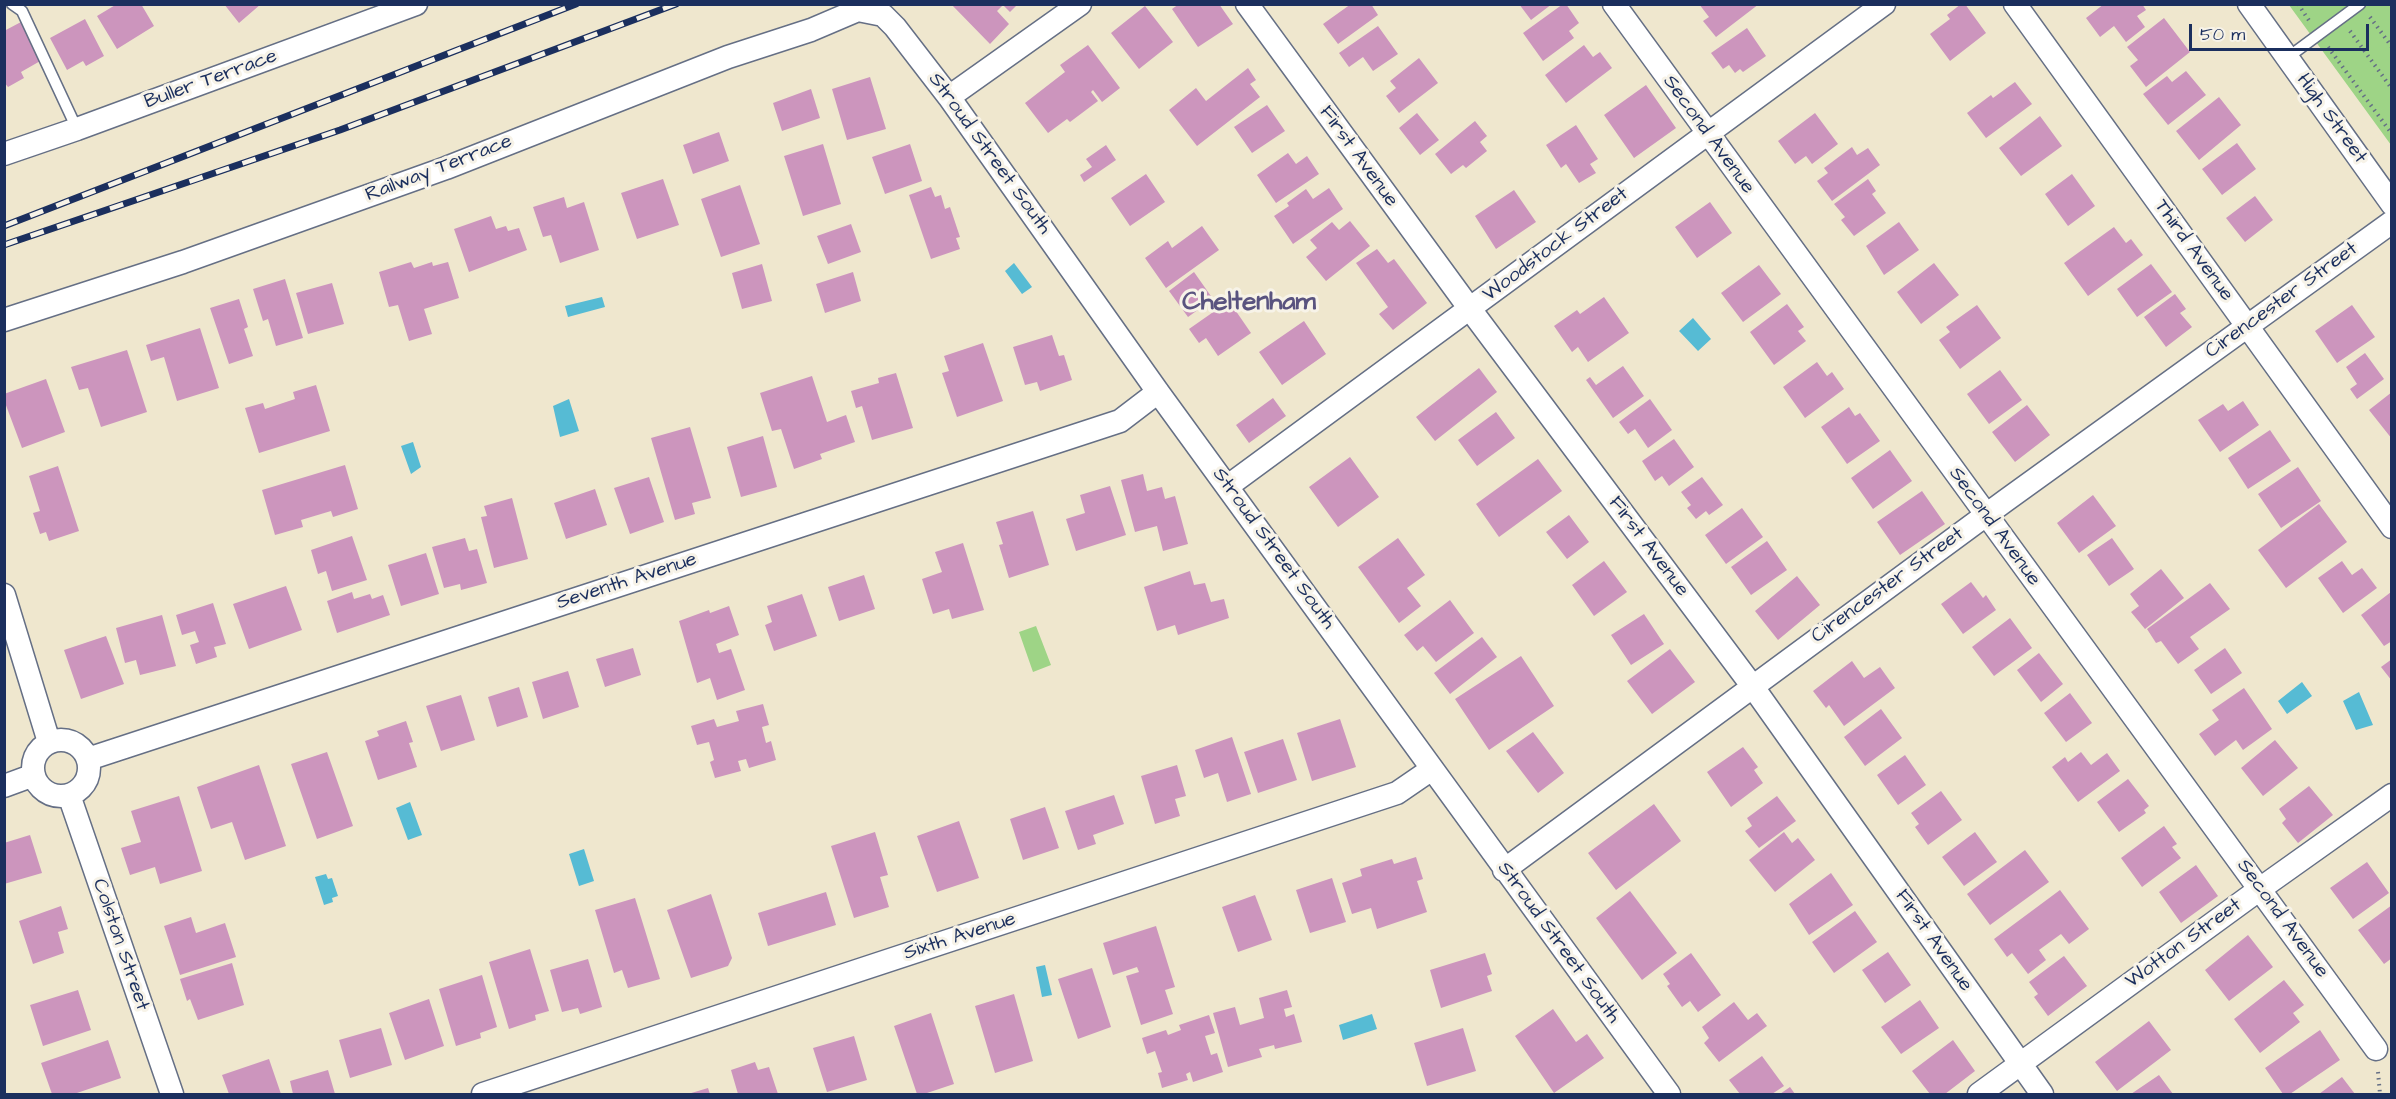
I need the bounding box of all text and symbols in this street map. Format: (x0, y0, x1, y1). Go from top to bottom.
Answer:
scale bar (2192, 12, 2372, 50)
text: 50 m (2200, 22, 2245, 47)
street label: Buller Terrace (141, 45, 281, 115)
street label: Stroud Street South (922, 69, 1056, 239)
street label: High Street (2290, 69, 2372, 169)
street label: Second Avenue (1657, 71, 1759, 199)
street label: First Avenue (1313, 102, 1403, 212)
street label: Railway Terrace (362, 130, 516, 208)
street label: Woodstock Street (1479, 183, 1633, 307)
street label: Third Avenue (2148, 196, 2238, 306)
street label: Cirencester Street (2201, 238, 2363, 364)
district label: Cheltenham (1182, 288, 1316, 320)
street label: Second Avenue (1943, 463, 2045, 591)
street label: Stroud Street South (1206, 464, 1340, 634)
street label: First Avenue (1603, 492, 1693, 602)
street label: Cirencester Street (1807, 523, 1969, 649)
street label: Seventh Avenue (554, 548, 700, 616)
street label: Second Avenue (2231, 855, 2333, 983)
street label: Stroud Street South (1491, 858, 1625, 1028)
street label: Colston Street (86, 876, 154, 1014)
street label: First Avenue (1889, 885, 1977, 997)
street label: Wotton Street (2121, 894, 2247, 994)
street label: Sixth Avenue (901, 908, 1019, 966)

